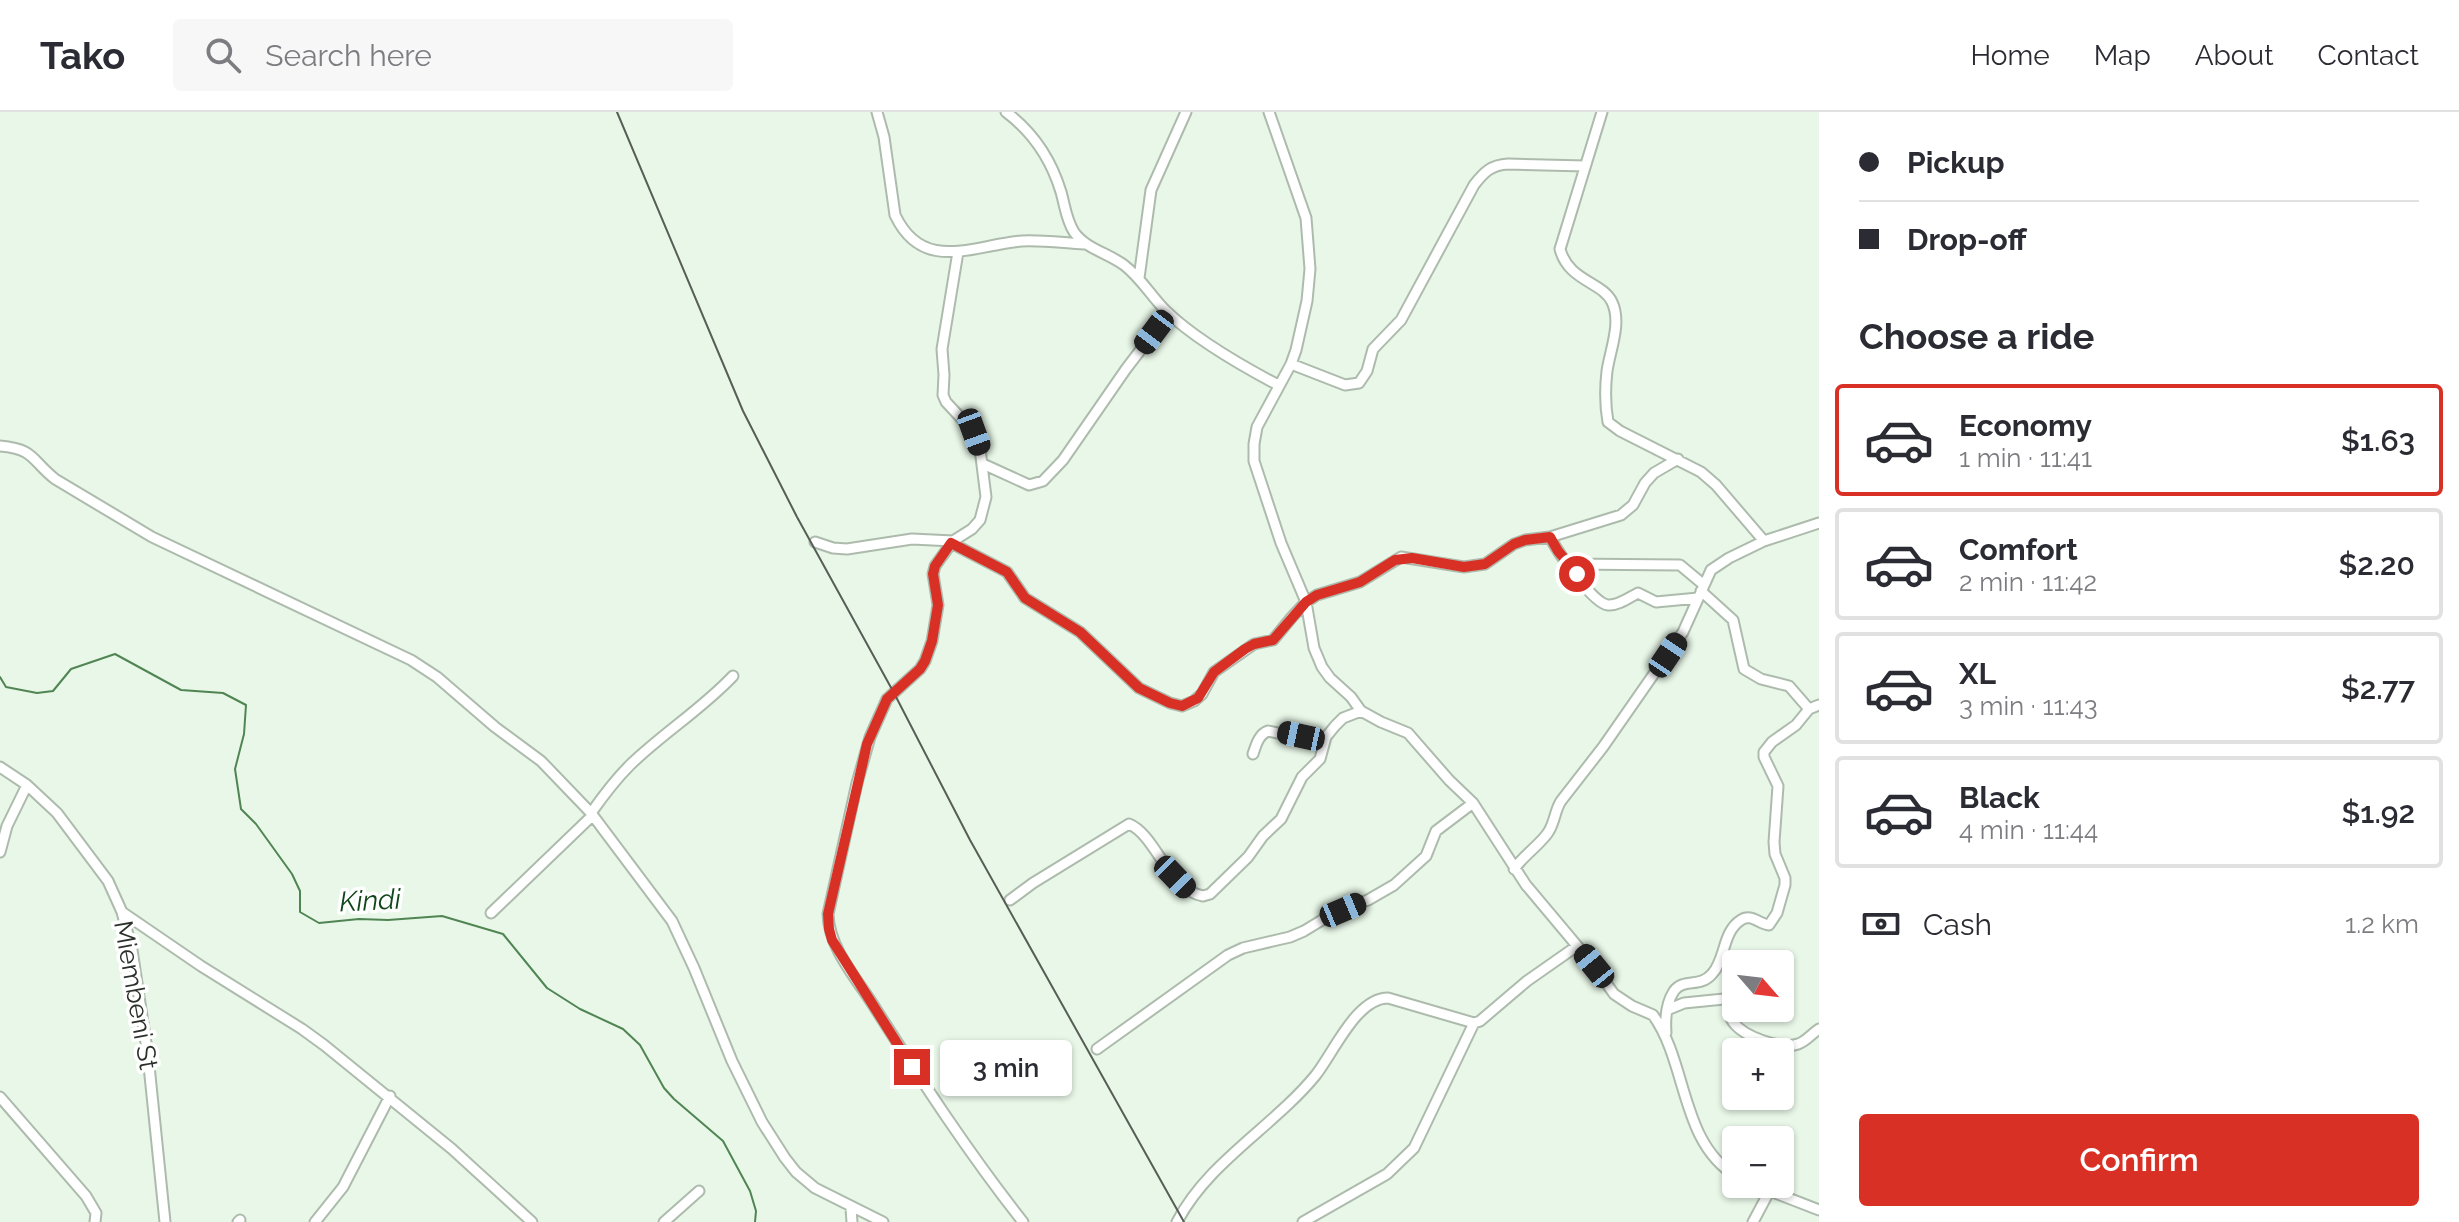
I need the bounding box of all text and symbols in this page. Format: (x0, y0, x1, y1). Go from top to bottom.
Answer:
search box (173, 19, 733, 91)
text: Tako (40, 33, 125, 78)
icon: search (201, 33, 245, 77)
text: Search here (265, 38, 432, 73)
text: Home (1970, 39, 2050, 72)
text: Map (2094, 39, 2151, 72)
text: About (2195, 39, 2274, 72)
text: Contact (2318, 39, 2419, 72)
text: Pickup (1907, 145, 2005, 180)
text: Drop-off (1907, 222, 2027, 257)
car (1130, 306, 1178, 358)
text: Choose a ride (1859, 315, 2094, 357)
icon: car (1863, 404, 1935, 476)
car (955, 405, 993, 459)
text: Economy (1959, 408, 2092, 443)
text: $1.63 (2341, 423, 2415, 458)
text: 1 min · 11:41 (1959, 443, 2092, 473)
icon: car (1863, 528, 1935, 600)
text: Comfort (1959, 532, 2078, 567)
text: $2.20 (2338, 547, 2415, 582)
route start (1559, 556, 1595, 592)
text: 2 min · 11:42 (1959, 567, 2097, 597)
car (1645, 628, 1691, 682)
icon: car (1863, 652, 1935, 724)
text: XL (1959, 656, 1996, 691)
text: $2.77 (2341, 671, 2415, 706)
text: 3 min · 11:43 (1959, 691, 2098, 721)
car (1275, 719, 1327, 753)
icon: car (1863, 776, 1935, 848)
text: Black (1959, 780, 2040, 815)
text: $1.92 (2342, 795, 2415, 830)
text: 4 min · 11:44 (1959, 815, 2098, 845)
car (1150, 851, 1200, 903)
water label: Kindi (338, 882, 403, 919)
car (1316, 890, 1370, 930)
icon: cash (1859, 902, 1903, 946)
text: Cash (1923, 907, 1992, 942)
text: 1.2 km (2345, 909, 2419, 939)
street label: Miembeni St (108, 918, 164, 1072)
car (1570, 940, 1618, 992)
north arrow (1722, 950, 1794, 1022)
map controls (1722, 950, 1794, 1198)
button: + (1722, 1038, 1794, 1110)
callout: 3 min (940, 1039, 1072, 1095)
route end (894, 1049, 930, 1085)
text: 3 min (973, 1053, 1039, 1083)
button: Confirm (1859, 1114, 2419, 1206)
button: − (1722, 1126, 1794, 1198)

